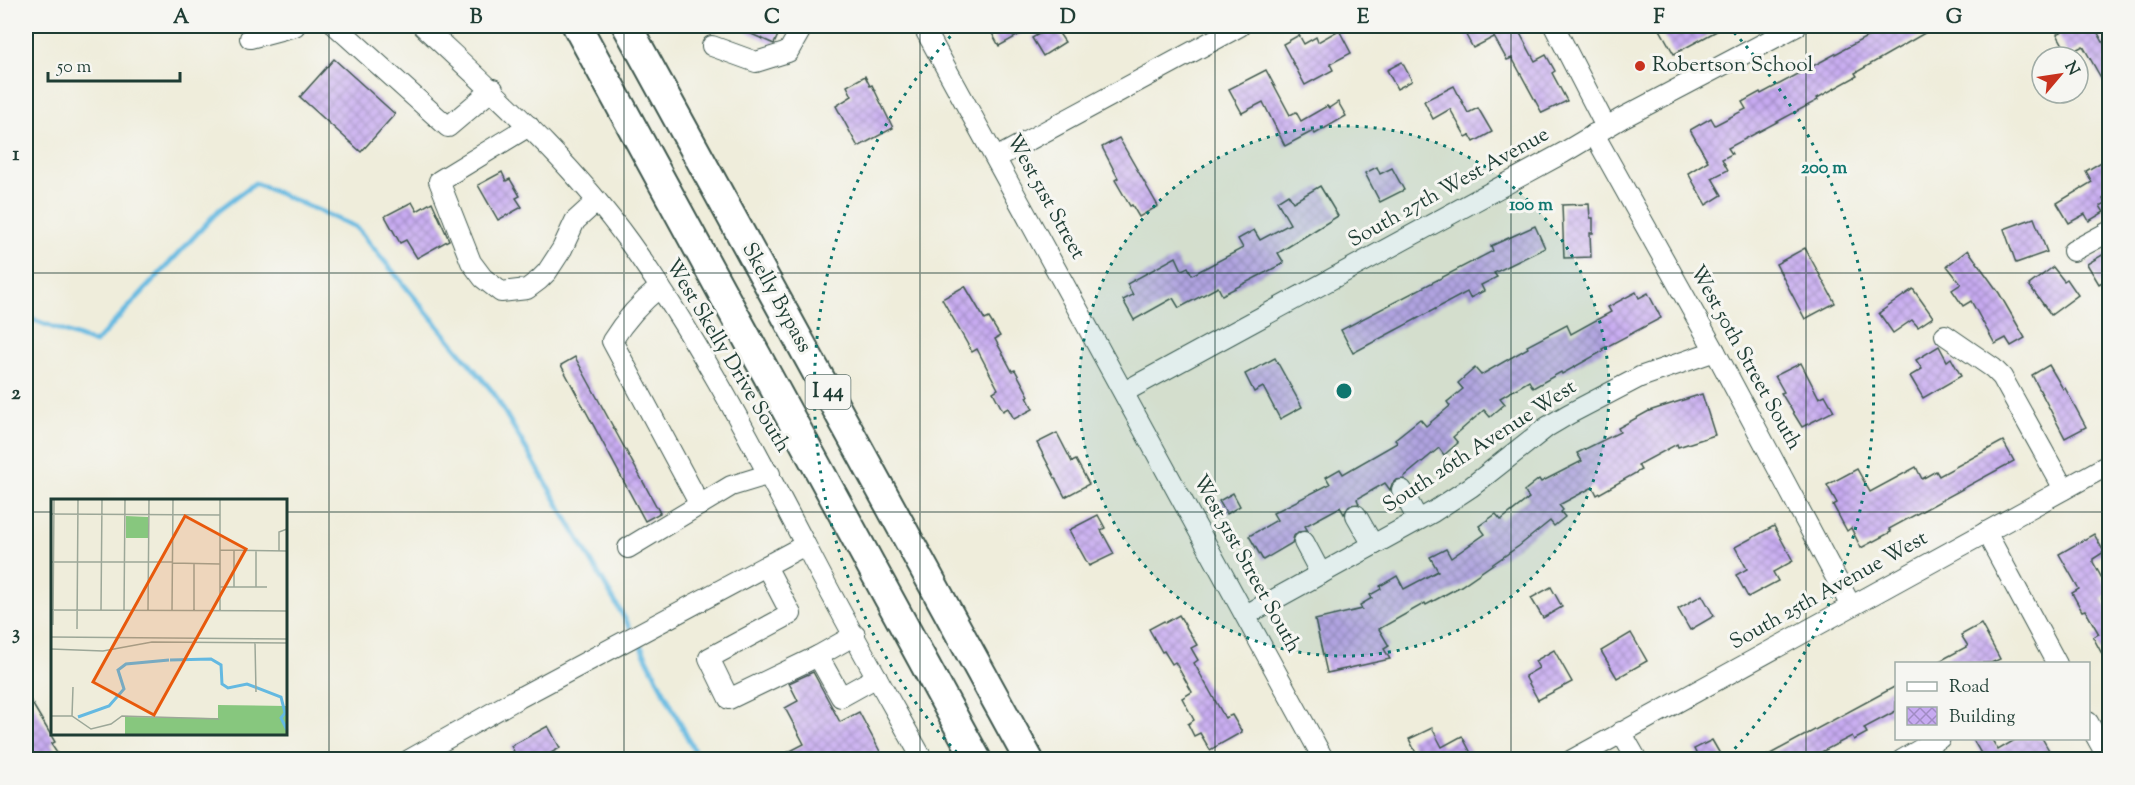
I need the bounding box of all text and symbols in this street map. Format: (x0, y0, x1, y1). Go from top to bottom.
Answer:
text: A (173, 4, 190, 33)
text: B (470, 4, 483, 33)
text: C (764, 4, 780, 33)
text: D (1060, 4, 1076, 33)
text: E (1357, 4, 1370, 33)
text: F (1653, 4, 1665, 33)
text: G (1946, 4, 1963, 33)
scale bar (48, 45, 180, 83)
north arrow (2030, 45, 2090, 105)
place label: Robertson School (1652, 51, 1814, 81)
text: 50 m (56, 55, 92, 81)
text: N (2058, 58, 2084, 80)
marker: Robertson School (1633, 59, 1647, 73)
street label: South 27th West Avenue (1343, 120, 1555, 256)
street label: West 51st Street (998, 129, 1092, 265)
text: 1 (13, 141, 20, 170)
text: 200 m (1801, 156, 1847, 182)
text: 100 m (1509, 193, 1553, 219)
street label: Skelly Bypass (733, 238, 819, 358)
street label: West Skelly Drive South (657, 253, 797, 459)
street label: West 50th Street South (1682, 260, 1808, 456)
street label: South 26th Avenue West (1377, 373, 1583, 521)
road number: I 44 (806, 375, 850, 409)
text: 2 (11, 380, 21, 409)
centre of rings (1334, 381, 1354, 401)
street label: West 51st Street South (1185, 469, 1307, 659)
inset map (51, 499, 286, 734)
street label: South 25th Avenue West (1725, 524, 1933, 658)
text: 3 (12, 620, 20, 649)
legend (1895, 662, 2090, 740)
text: Road (1949, 675, 1989, 701)
text: Building (1949, 705, 2015, 731)

